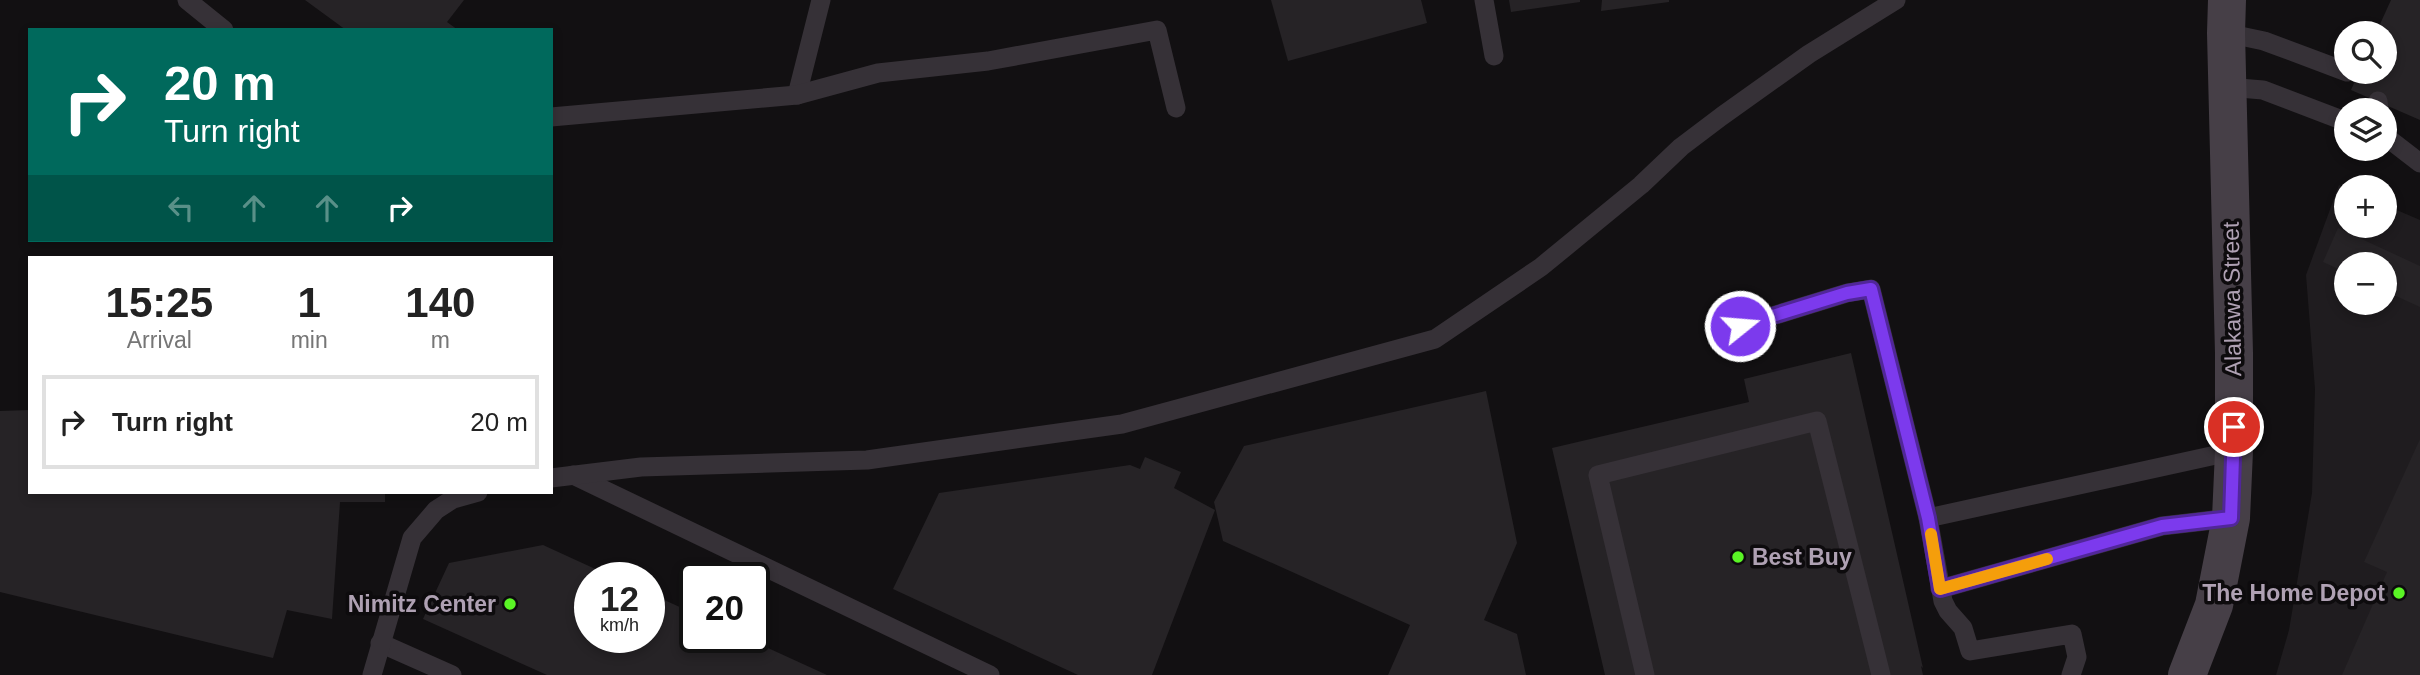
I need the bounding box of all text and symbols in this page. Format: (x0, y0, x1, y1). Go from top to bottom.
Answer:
map controls (2334, 21, 2397, 315)
button: search (2334, 21, 2397, 84)
icon: right (49, 56, 140, 147)
text: 20 m (164, 56, 276, 110)
button: layers (2334, 98, 2397, 161)
text: Turn right (164, 113, 300, 149)
button: + (2334, 175, 2397, 238)
icon: left (162, 189, 200, 227)
icon: ahead (235, 189, 273, 227)
icon: ahead (308, 189, 346, 227)
icon: right (381, 189, 419, 227)
street label: Alakawa Street (2218, 221, 2246, 377)
button: − (2334, 252, 2397, 315)
text: 15:25 (106, 279, 213, 326)
text: 1 (297, 279, 321, 326)
text: 140 (405, 279, 475, 326)
position arrow (1703, 289, 1777, 363)
text: Arrival (127, 327, 192, 353)
text: min (291, 327, 328, 353)
text: m (431, 327, 450, 353)
pin (2204, 397, 2264, 457)
icon: right (53, 403, 91, 441)
text: Turn right (112, 407, 233, 437)
text: 20 m (470, 407, 528, 437)
icon: arrive (2215, 408, 2253, 446)
place label: Best Buy (1752, 544, 1852, 570)
marker: Best Buy (1730, 549, 1746, 565)
speed limit sign: 20 (679, 562, 770, 653)
text: 12 (600, 579, 639, 618)
place label: The Home Depot (2202, 580, 2385, 606)
marker: The Home Depot (2391, 585, 2407, 601)
place label: Nimitz Center (348, 591, 496, 617)
marker: Nimitz Center (502, 596, 518, 612)
text: km/h (600, 615, 639, 635)

